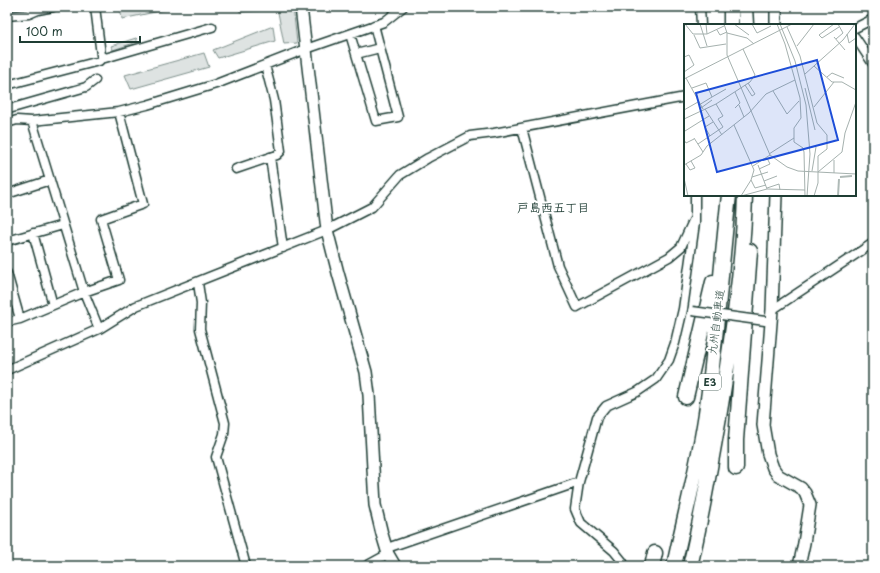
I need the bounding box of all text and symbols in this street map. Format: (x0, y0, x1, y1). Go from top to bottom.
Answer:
scale bar (20, 18, 140, 44)
text: 100 m (26, 22, 63, 40)
inset map (684, 24, 856, 196)
district label: 戸島西五丁目 (517, 198, 589, 216)
street label: 九州自動車道 (703, 288, 728, 356)
road number: E3 (699, 374, 721, 390)

